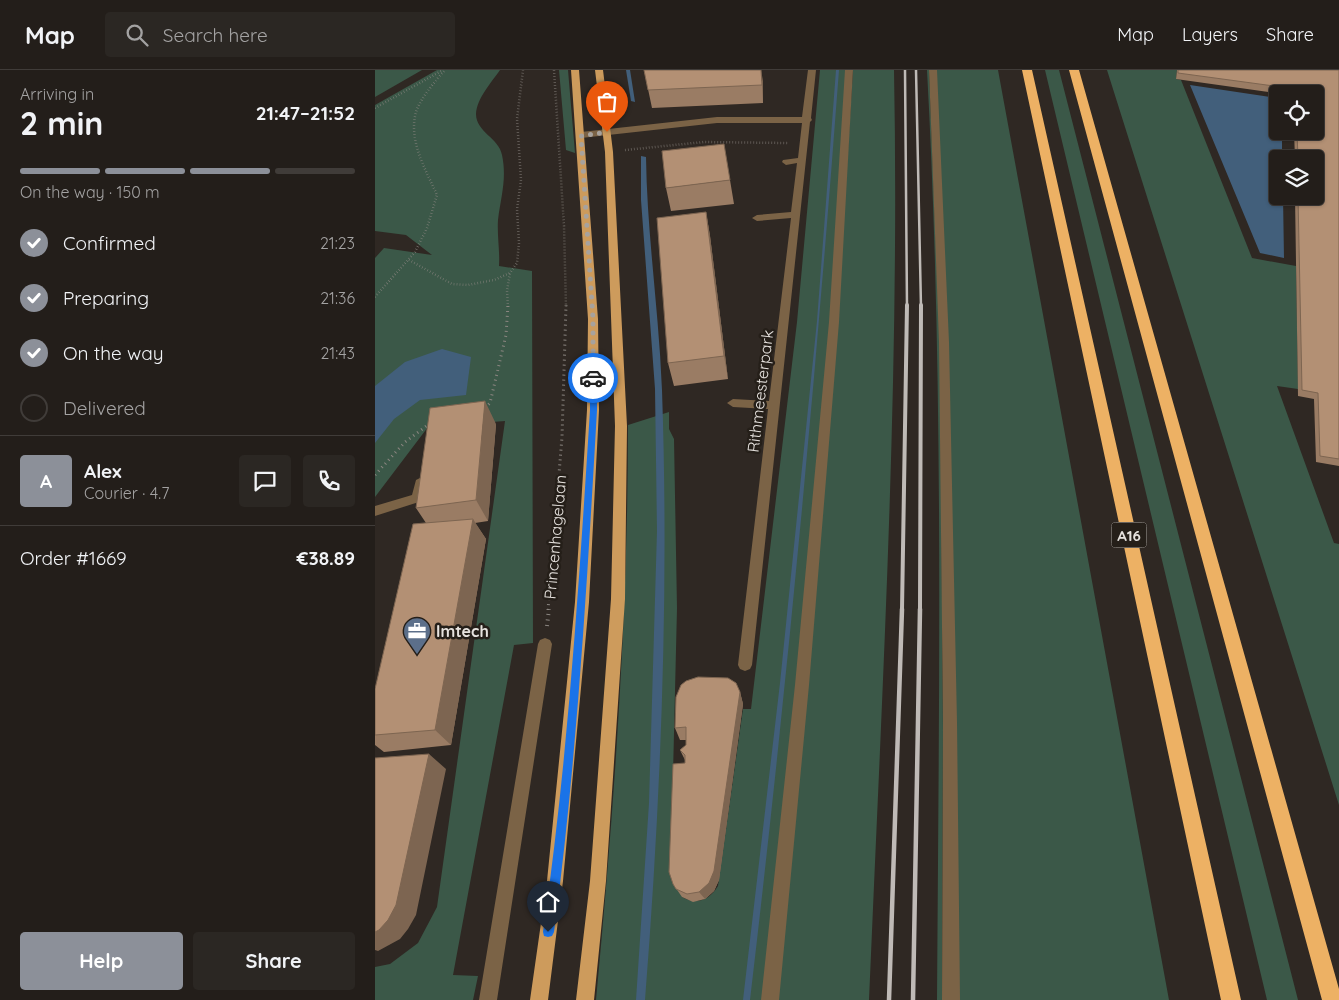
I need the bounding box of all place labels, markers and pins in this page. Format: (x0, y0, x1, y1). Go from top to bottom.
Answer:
pin (586, 81, 628, 132)
office icon: Imtech (402, 616, 432, 655)
place label: Imtech (436, 621, 489, 641)
pin (527, 881, 569, 932)

